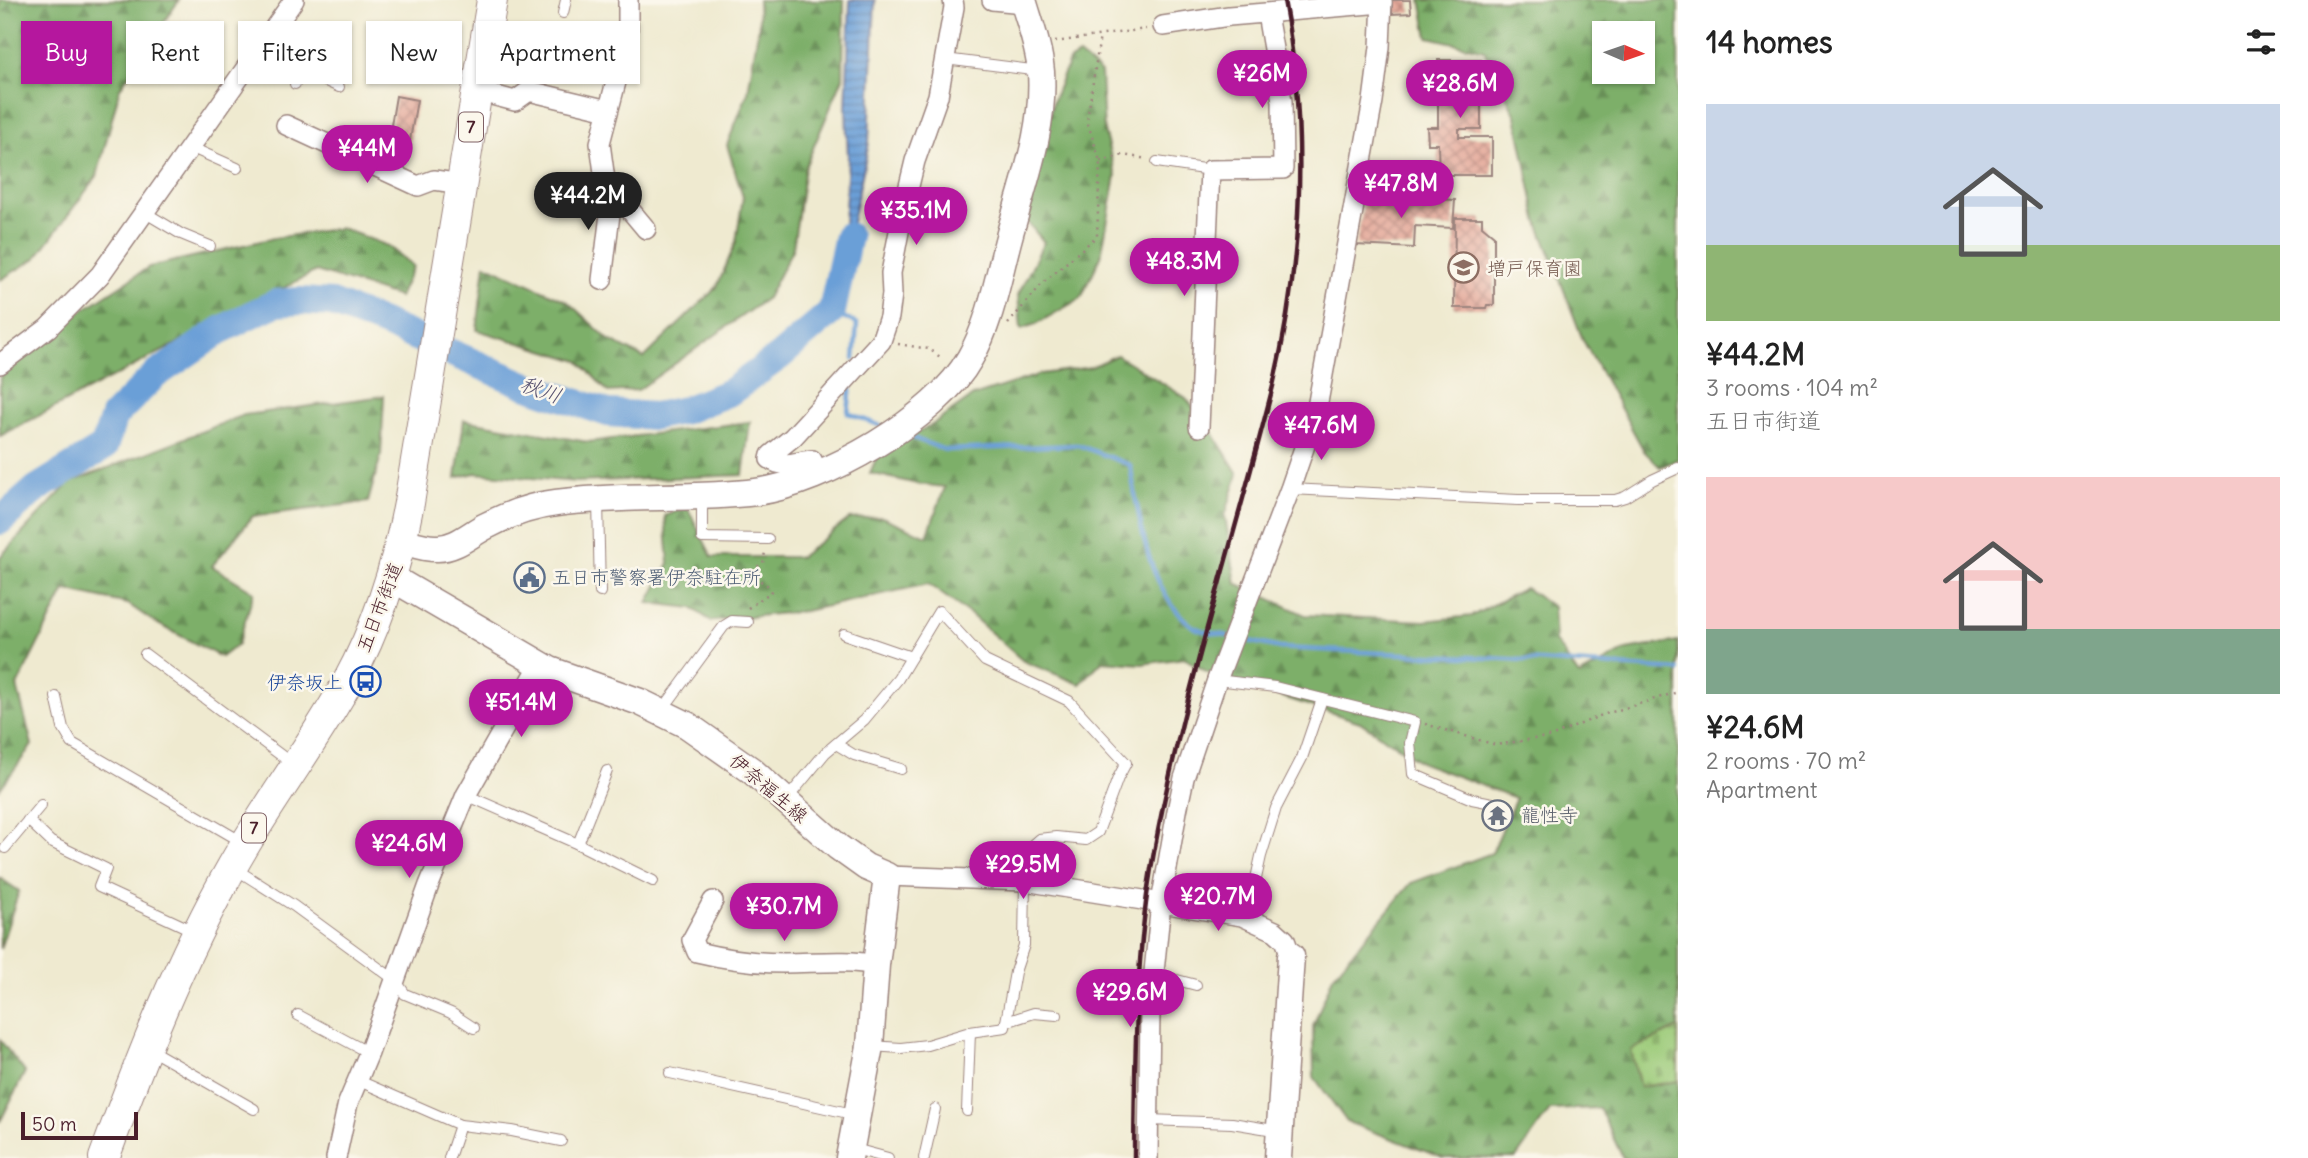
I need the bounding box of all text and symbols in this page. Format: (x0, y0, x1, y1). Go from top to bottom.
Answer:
chip: Buy (21, 21, 112, 84)
chip: Rent (126, 21, 224, 84)
chip: Filters (238, 21, 352, 84)
chip: New (366, 21, 462, 84)
chip: Apartment (476, 21, 640, 84)
north arrow (1592, 21, 1656, 84)
map controls (1592, 21, 1655, 84)
text: 14 homes (1706, 23, 1833, 61)
icon: filters (2242, 23, 2280, 61)
pin: ¥26M (1221, 50, 1303, 110)
text: ¥26M (1233, 58, 1291, 87)
pin: ¥28.6M (1403, 60, 1517, 120)
text: ¥28.6M (1422, 68, 1498, 97)
road number: 7 (459, 112, 483, 142)
pin: ¥44M (326, 125, 408, 185)
text: ¥44M (338, 133, 396, 162)
icon: home (1930, 149, 2056, 275)
pin: ¥47.8M (1344, 160, 1458, 220)
text: ¥47.8M (1364, 168, 1438, 197)
pin: ¥44.2M (531, 173, 645, 232)
text: ¥44.2M (550, 180, 626, 209)
pin: ¥35.1M (859, 188, 973, 247)
text: ¥35.1M (880, 195, 952, 224)
pin: ¥48.3M (1127, 238, 1241, 298)
text: ¥48.3M (1146, 246, 1222, 275)
school or university icon: 増戸保育園 (1447, 251, 1481, 285)
place label: 増戸保育園 (1487, 256, 1582, 280)
text: ¥44.2M (1706, 335, 1805, 373)
water label: 秋川 (517, 370, 566, 409)
text: 3 rooms · 104 m² (1706, 373, 1878, 402)
pin: ¥47.6M (1264, 402, 1378, 462)
text: 五日市街道 (1706, 406, 1821, 435)
text: ¥47.6M (1284, 410, 1358, 439)
icon: home (1930, 523, 2056, 649)
street label: 五日市街道 (351, 558, 407, 656)
public building icon: 五日市警察署伊奈駐在所 (512, 560, 546, 594)
place label: 五日市警察署伊奈駐在所 (552, 565, 761, 589)
bus stop icon: 伊奈坂上 (349, 665, 383, 699)
place label: 伊奈坂上 (267, 670, 343, 694)
pin: ¥51.4M (464, 680, 578, 739)
text: ¥51.4M (485, 687, 557, 716)
text: ¥24.6M (1706, 708, 1805, 746)
text: 2 rooms · 70 m² (1706, 746, 1866, 775)
street label: 伊奈福生線 (725, 748, 813, 828)
text: Apartment (1706, 775, 1818, 804)
temple icon: 龍性寺 (1481, 798, 1515, 832)
place label: 龍性寺 (1521, 803, 1578, 827)
road number: 7 (242, 814, 266, 842)
pin: ¥24.6M (352, 820, 466, 880)
text: ¥24.6M (371, 828, 447, 857)
pin: ¥29.5M (966, 842, 1080, 901)
text: ¥29.5M (985, 849, 1061, 878)
pin: ¥20.7M (1161, 874, 1275, 933)
text: ¥20.7M (1180, 881, 1256, 910)
pin: ¥30.7M (727, 884, 841, 943)
text: ¥30.7M (746, 891, 822, 920)
pin: ¥29.6M (1073, 970, 1187, 1029)
text: ¥29.6M (1092, 977, 1168, 1006)
scale bar (21, 1109, 138, 1141)
text: 50 m (32, 1112, 77, 1136)

